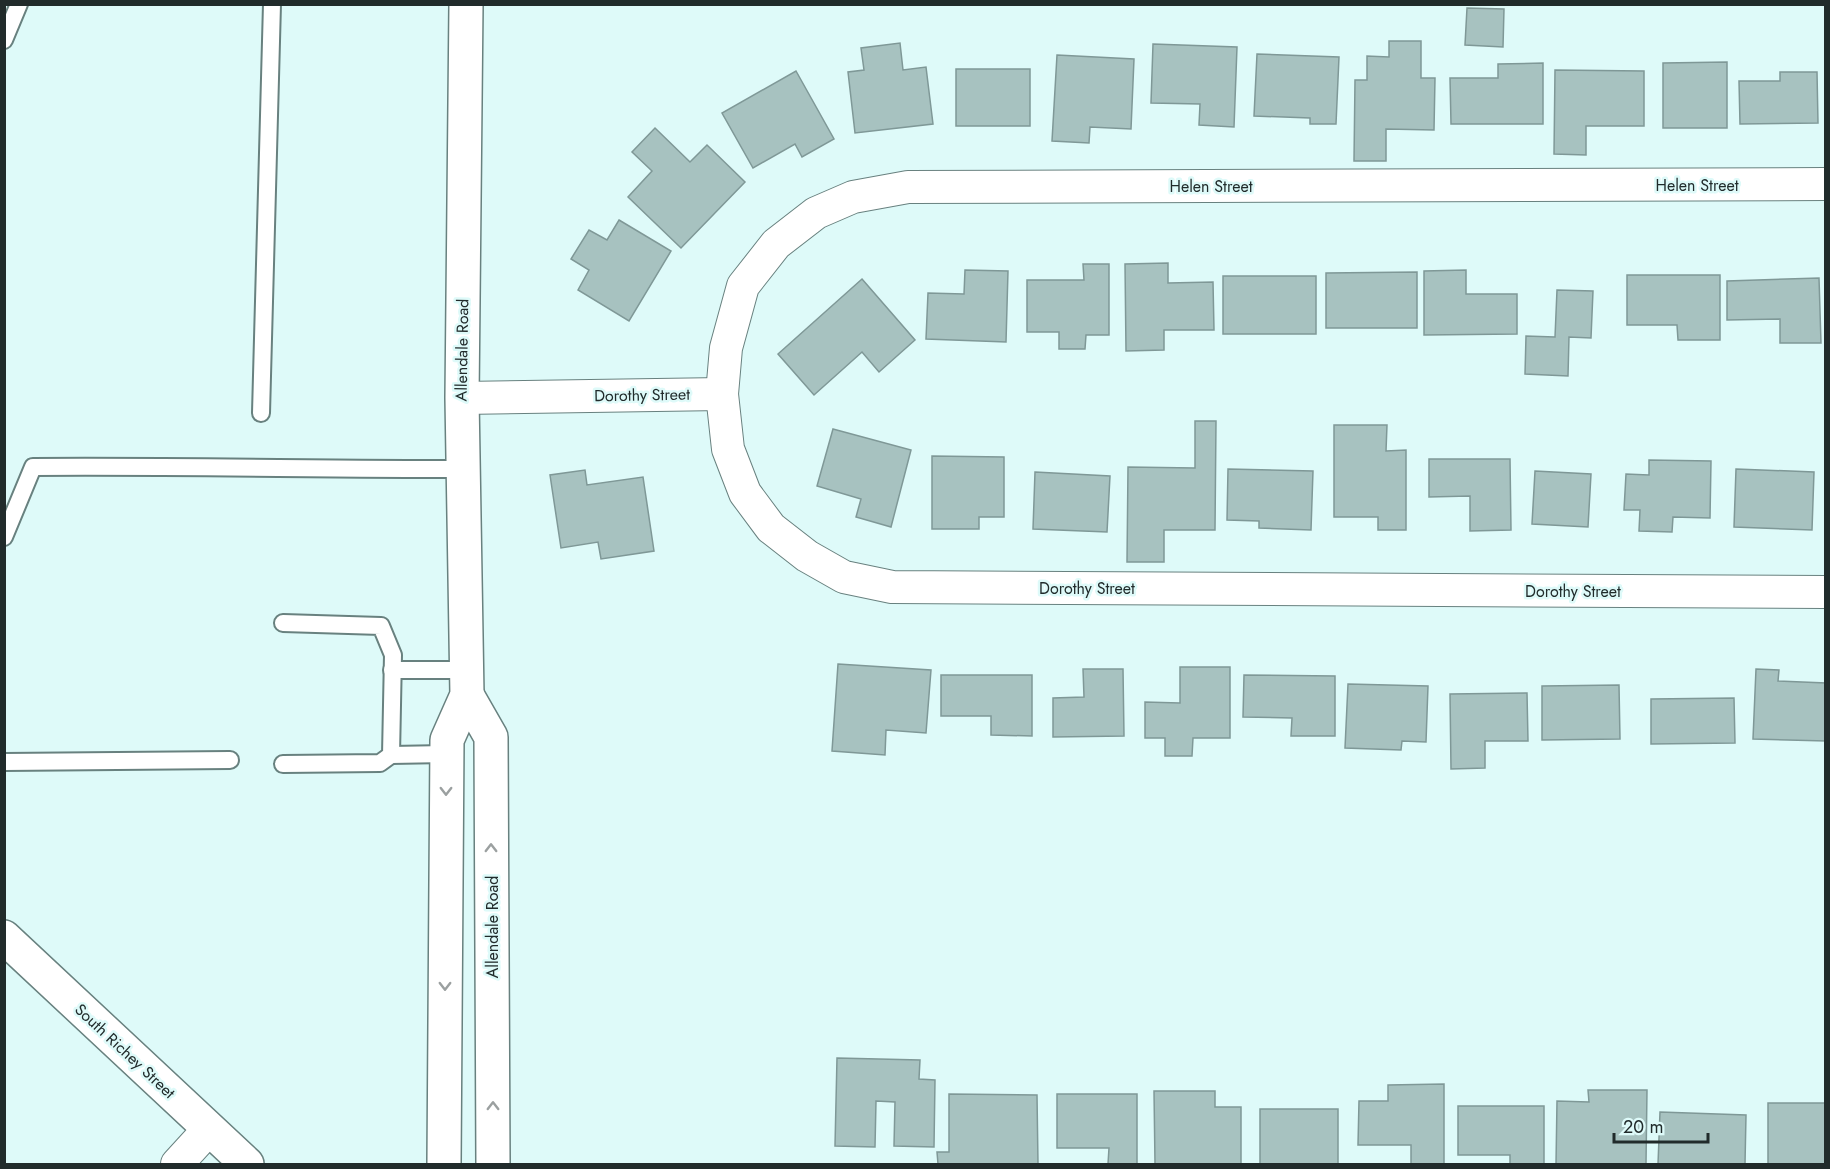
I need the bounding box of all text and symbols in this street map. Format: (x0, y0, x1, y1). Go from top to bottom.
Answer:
street label: Helen Street (1656, 174, 1739, 197)
street label: Helen Street (1170, 175, 1253, 198)
street label: Allendale Road (450, 299, 474, 401)
street label: Dorothy Street (594, 383, 690, 407)
street label: Dorothy Street (1039, 577, 1135, 600)
street label: Dorothy Street (1525, 580, 1621, 603)
one-way arrow (440, 787, 452, 796)
one-way arrow (485, 844, 498, 853)
street label: Allendale Road (481, 876, 504, 978)
one-way arrow (439, 982, 451, 991)
street label: South Richey Street (70, 998, 181, 1104)
one-way arrow (487, 1102, 499, 1111)
scale bar (1614, 1106, 1708, 1144)
text: 20 m (1623, 1114, 1663, 1140)

